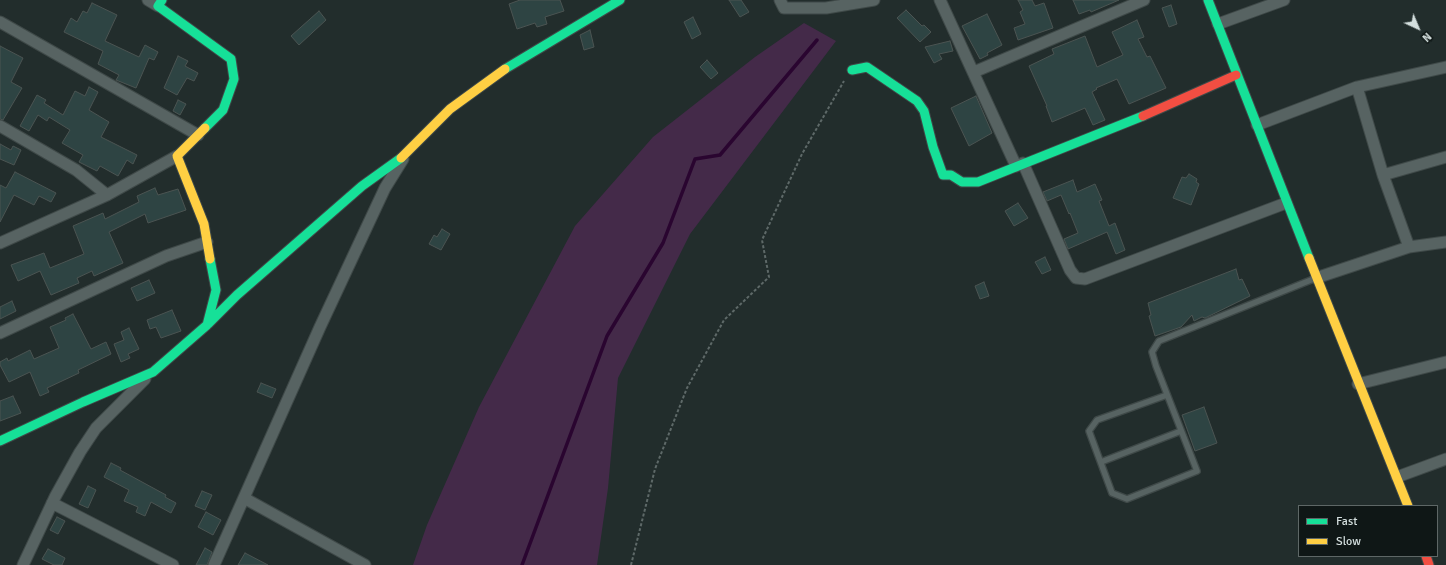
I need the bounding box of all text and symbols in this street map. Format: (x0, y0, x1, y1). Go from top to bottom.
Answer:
north arrow (1398, 8, 1438, 48)
text: N (1419, 30, 1434, 44)
legend (1298, 505, 1438, 557)
text: Fast (1336, 514, 1357, 529)
text: Slow (1336, 534, 1361, 549)

